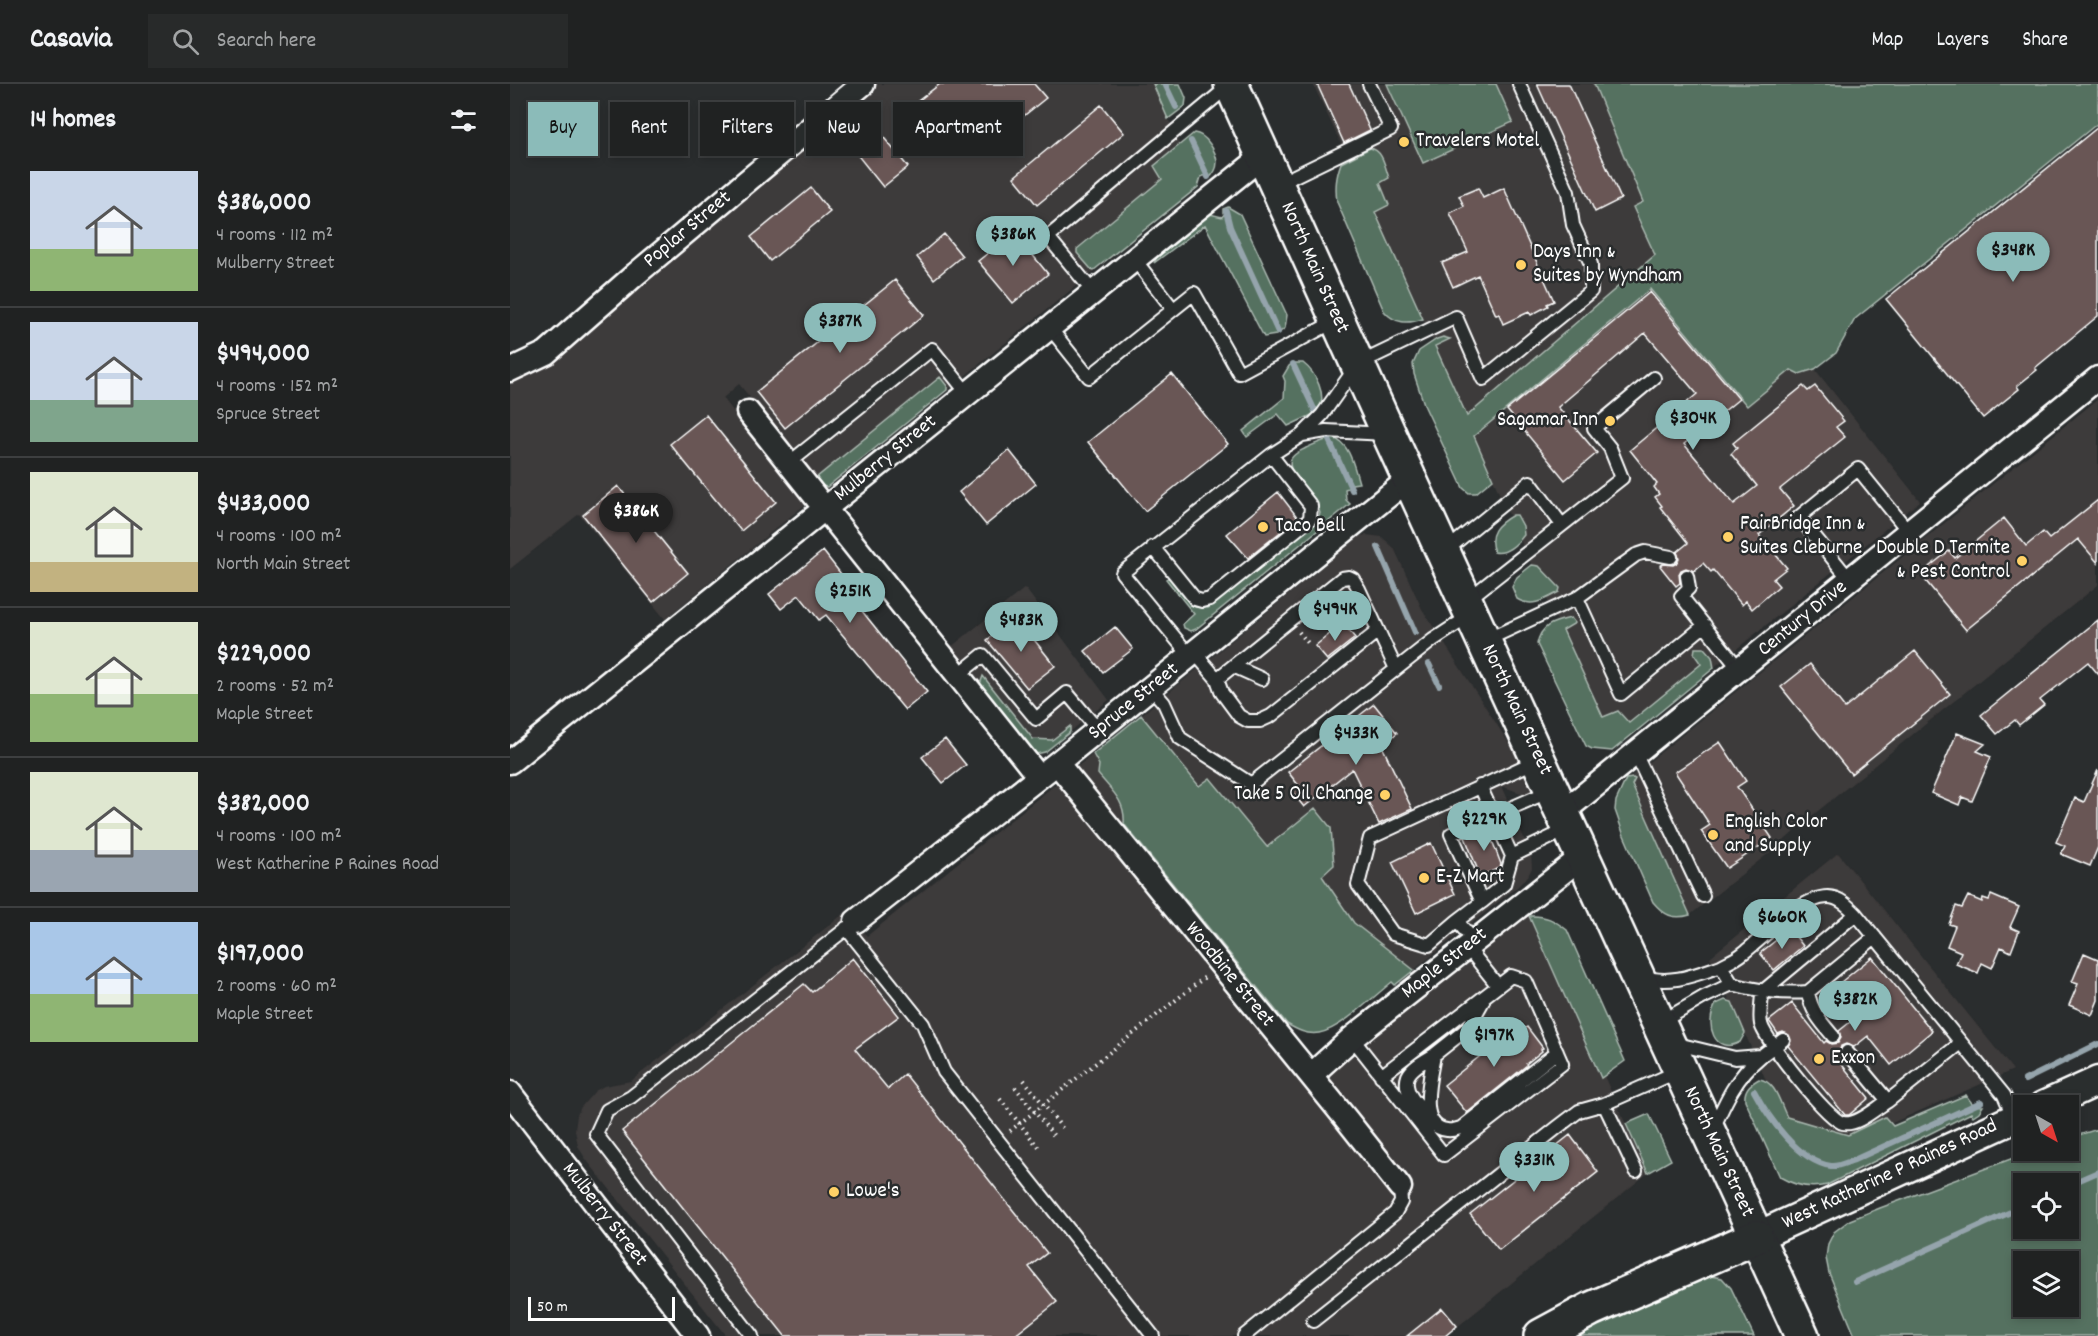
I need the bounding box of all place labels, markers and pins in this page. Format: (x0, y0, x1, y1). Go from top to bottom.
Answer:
place label: Travelers Motel (1416, 127, 1539, 157)
marker: Travelers Motel (1397, 135, 1411, 149)
pin: $386K (971, 216, 1055, 267)
pin: $348K (1971, 232, 2055, 283)
place label: Days Inn & Suites by Wyndham (1533, 238, 1682, 292)
marker: Days Inn & Suites by Wyndham (1514, 258, 1528, 272)
pin: $387K (798, 303, 882, 354)
pin: $304K (1651, 400, 1735, 451)
place label: Sagamar Inn (1497, 406, 1598, 436)
marker: Sagamar Inn (1603, 414, 1617, 428)
pin: $386K (594, 493, 678, 544)
place label: FairBridge Inn & Suites Cleburne (1740, 510, 1866, 564)
place label: Taco Bell (1275, 512, 1345, 542)
marker: Taco Bell (1256, 520, 1270, 534)
marker: FairBridge Inn & Suites Cleburne (1721, 530, 1735, 544)
place label: Double D Termite & Pest Control (1876, 534, 2010, 588)
marker: Double D Termite & Pest Control (2015, 554, 2029, 568)
pin: $251K (808, 573, 892, 624)
pin: $494K (1293, 591, 1377, 642)
pin: $483K (979, 602, 1063, 653)
pin: $433K (1314, 715, 1398, 766)
place label: Take 5 Oil Change (1234, 780, 1373, 810)
marker: Take 5 Oil Change (1378, 788, 1392, 802)
pin: $229K (1442, 801, 1526, 852)
place label: English Color and Supply (1725, 808, 1828, 862)
marker: English Color and Supply (1706, 828, 1720, 842)
place label: E-Z Mart (1436, 863, 1505, 893)
marker: E-Z Mart (1417, 871, 1431, 885)
pin: $660K (1740, 899, 1824, 950)
pin: $382K (1813, 981, 1897, 1032)
pin: $197K (1452, 1017, 1536, 1068)
place label: Exxon (1831, 1044, 1875, 1074)
marker: Exxon (1812, 1052, 1826, 1066)
pin: $331K (1492, 1142, 1576, 1193)
place label: Lowe's (846, 1177, 900, 1207)
marker: Lowe's (827, 1185, 841, 1199)

